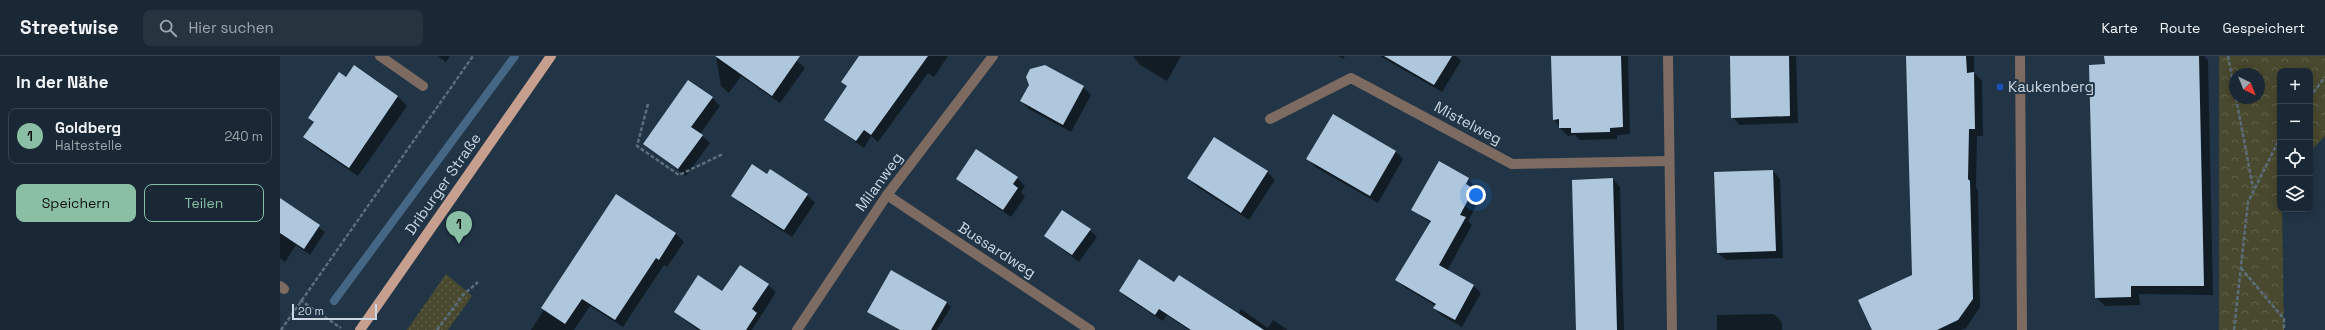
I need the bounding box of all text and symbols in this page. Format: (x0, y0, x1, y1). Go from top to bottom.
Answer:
search box (143, 10, 423, 46)
text: Streetwise (20, 15, 119, 40)
icon: search (157, 17, 179, 39)
text: Hier suchen (189, 18, 274, 37)
text: Karte (2102, 19, 2138, 37)
text: Route (2160, 19, 2200, 37)
text: Gespeichert (2222, 19, 2305, 37)
north arrow (2229, 68, 2265, 104)
map controls (2277, 68, 2313, 212)
button: + (2277, 68, 2313, 104)
text: In der Nähe (16, 71, 108, 93)
place label: Kaukenberg (2008, 77, 2094, 96)
marker: Kaukenberg (1995, 82, 2005, 92)
street label: Mistelweg (1431, 97, 1505, 148)
button: − (2277, 104, 2313, 140)
text: Goldberg (55, 118, 121, 137)
text: 1 (27, 128, 33, 145)
text: 240 m (225, 128, 263, 145)
street label: Driburger Straße (400, 129, 485, 238)
text: Haltestelle (55, 137, 122, 154)
button: locate (2277, 140, 2313, 176)
street label: Milanweg (851, 148, 906, 215)
button: layers (2277, 176, 2313, 212)
button: Speichern (16, 184, 136, 222)
button: Teilen (144, 184, 264, 222)
your location (1466, 185, 1486, 205)
pin: 1 (446, 211, 472, 244)
street label: Bussardweg (955, 217, 1040, 282)
scale bar (292, 302, 377, 321)
text: 20 m (298, 304, 324, 318)

